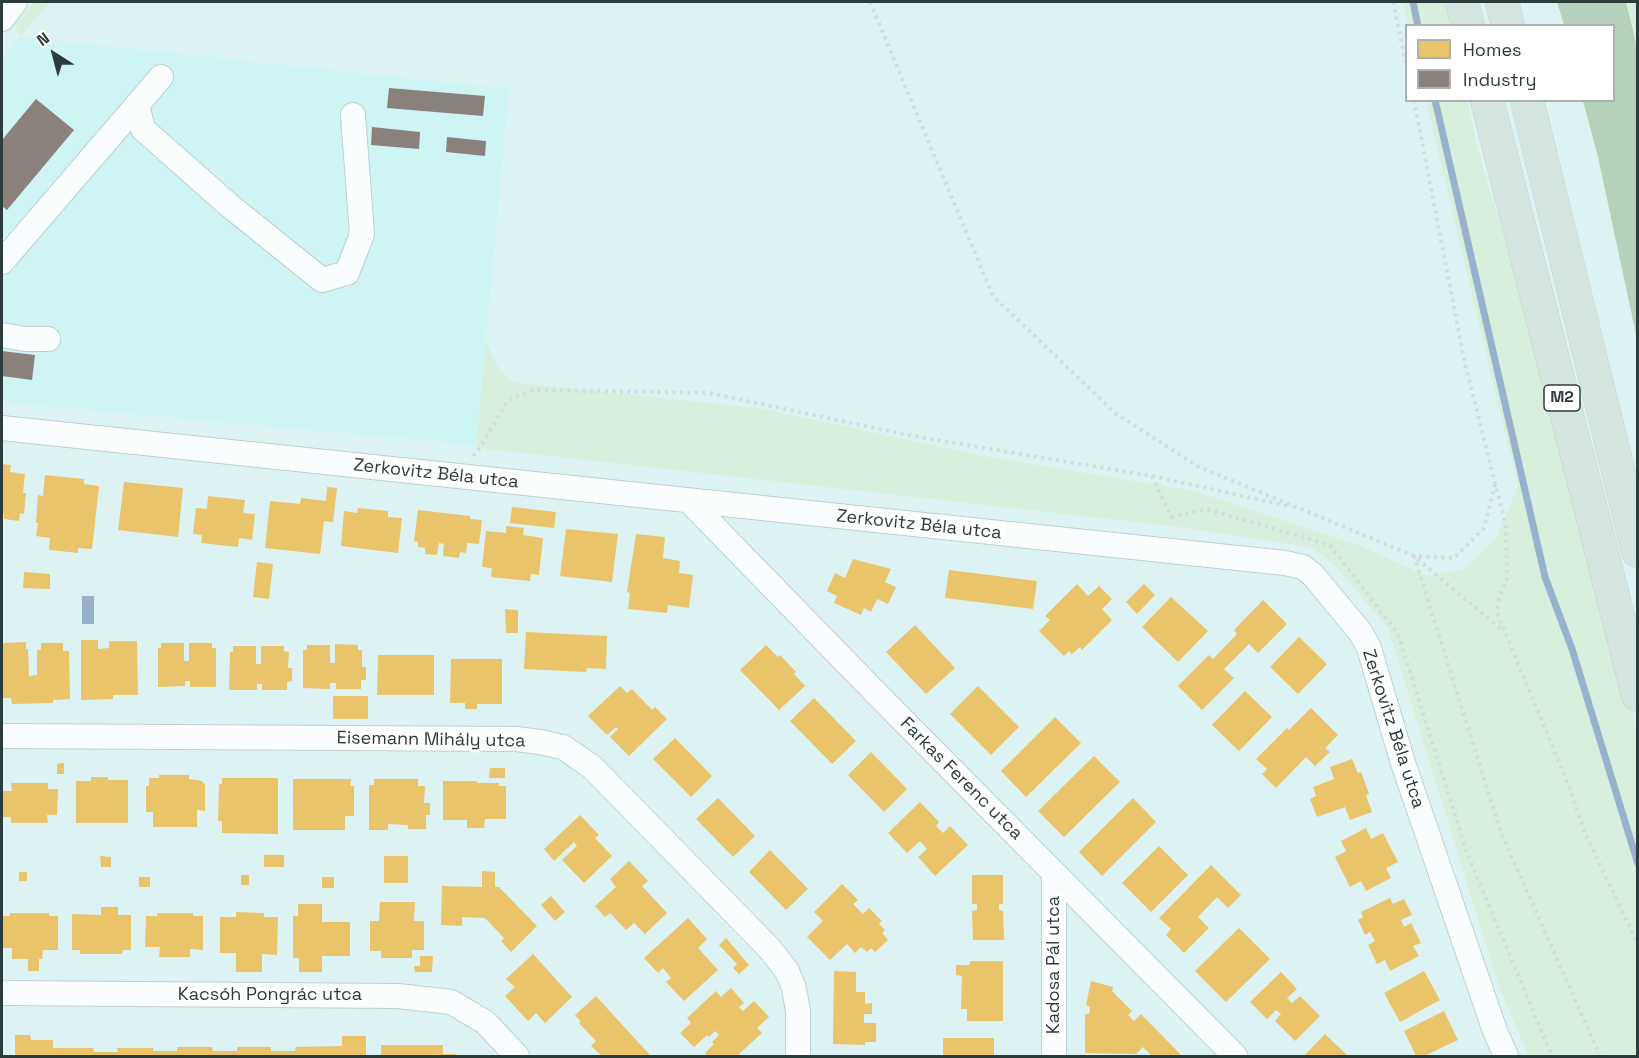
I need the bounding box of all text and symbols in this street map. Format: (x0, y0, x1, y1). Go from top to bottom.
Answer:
north arrow (24, 24, 84, 84)
legend (1405, 24, 1615, 102)
text: N (33, 27, 54, 51)
text: Homes (1463, 38, 1522, 61)
text: Industry (1463, 68, 1536, 91)
road number: M2 (1544, 385, 1580, 411)
street label: Zerkovitz Béla utca (352, 455, 520, 493)
street label: Zerkovitz Béla utca (835, 506, 1003, 544)
street label: Zerkovitz Béla utca (1357, 647, 1429, 811)
street label: Farkas Ferenc utca (895, 713, 1027, 845)
street label: Eisemann Mihály utca (336, 728, 526, 752)
street label: Kadosa Pál utca (1043, 896, 1065, 1034)
street label: Kacsóh Pongrác utca (178, 984, 362, 1006)

